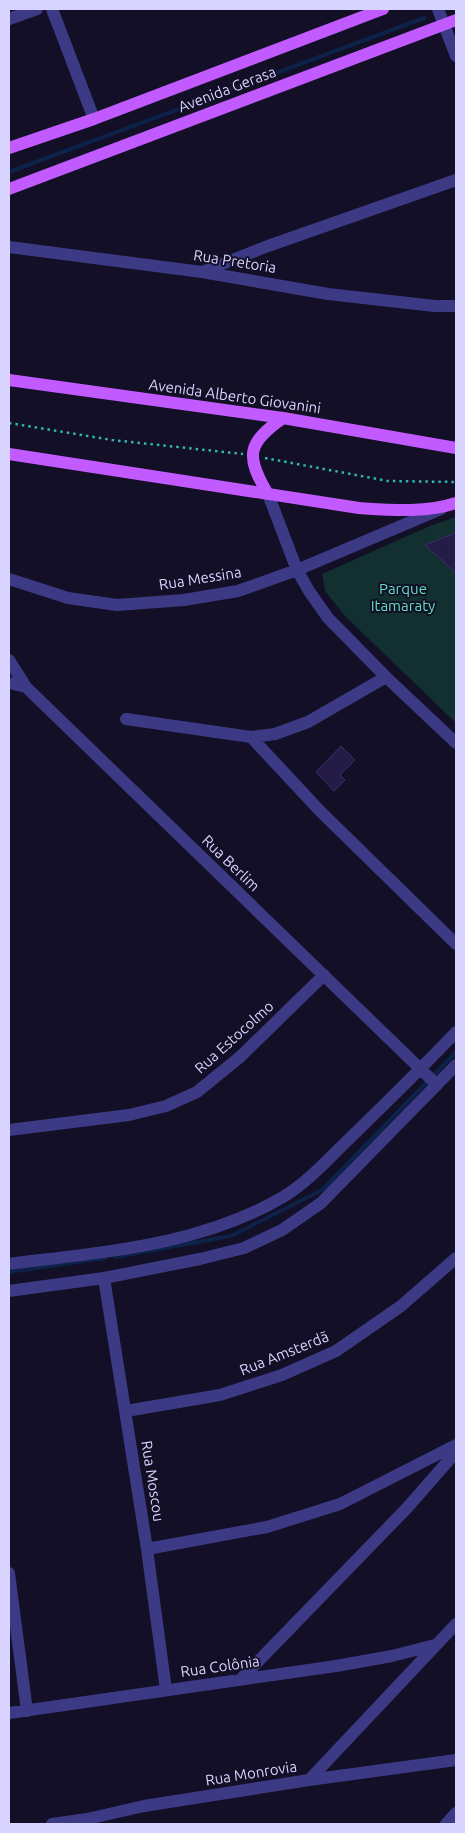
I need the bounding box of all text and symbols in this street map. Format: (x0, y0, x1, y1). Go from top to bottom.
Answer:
street label: Avenida Gerasa (176, 63, 278, 115)
street label: Rua Pretoria (192, 246, 278, 276)
street label: Avenida Alberto Giovanini (148, 376, 322, 416)
street label: Rua Messina (158, 563, 242, 593)
park label: Parque Itamaraty (371, 580, 435, 614)
street label: Rua Berlim (199, 832, 263, 894)
street label: Rua Estocolmo (191, 997, 277, 1077)
street label: Rua Amsterdã (237, 1327, 331, 1379)
street label: Rua Moscou (138, 1439, 168, 1523)
street label: Rua Colônia (179, 1652, 261, 1680)
street label: Rua Monrovia (204, 1757, 298, 1789)

